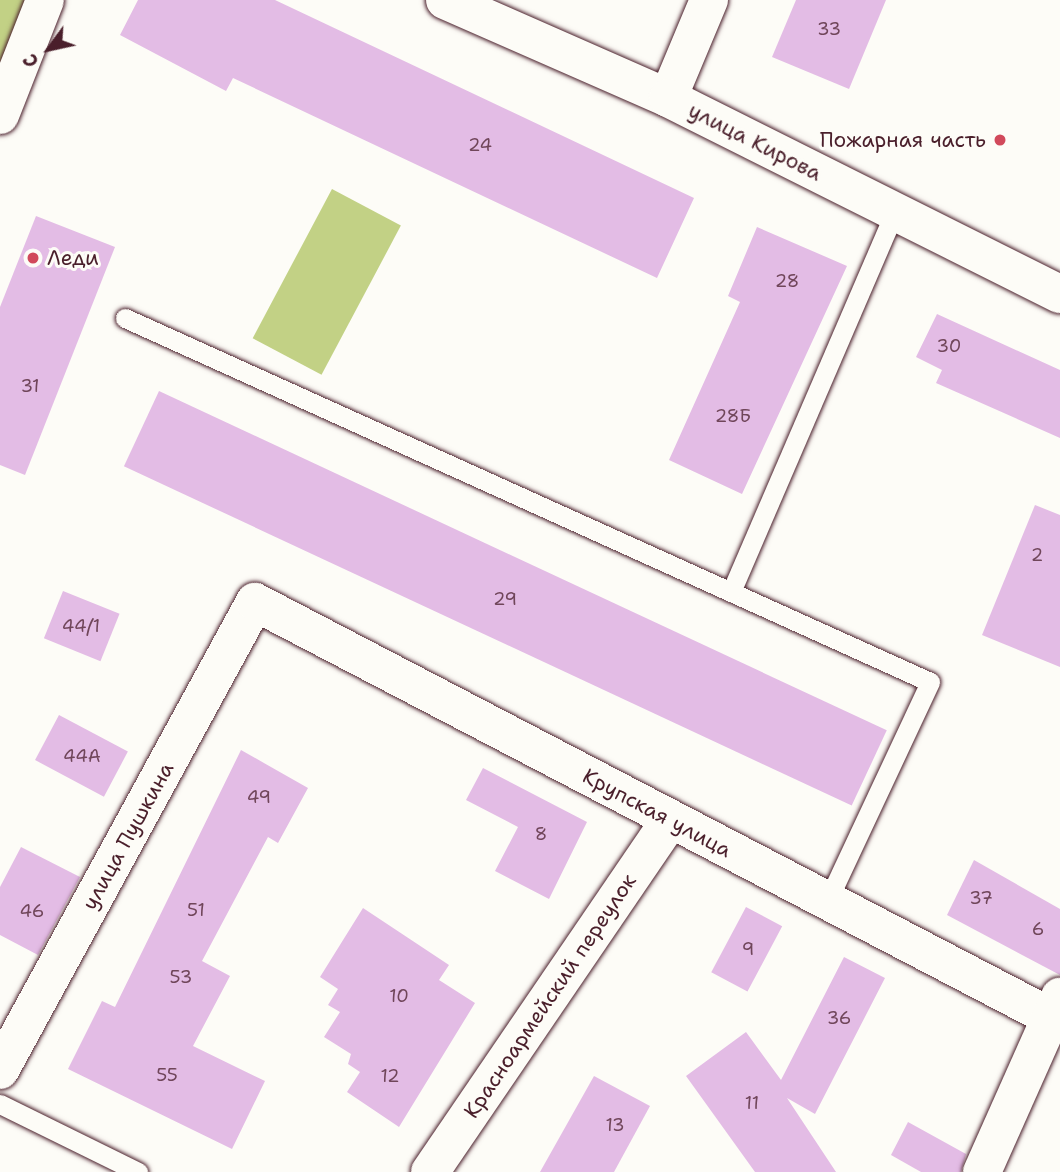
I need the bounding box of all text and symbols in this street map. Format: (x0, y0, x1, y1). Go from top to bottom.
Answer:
north arrow (14, 14, 84, 84)
house number: 33 (817, 18, 841, 40)
text: С (17, 49, 45, 72)
street label: улица Кирова (684, 98, 826, 186)
place label: Пожарная часть (820, 127, 986, 153)
marker: Пожарная часть (992, 132, 1008, 148)
house number: 24 (468, 134, 492, 156)
place label: Леди (47, 245, 99, 271)
marker: Леди (25, 250, 41, 266)
house number: 28 (775, 270, 799, 292)
house number: 30 (937, 335, 961, 357)
house number: 31 (20, 375, 40, 397)
house number: 28Б (715, 405, 751, 427)
house number: 2 (1031, 544, 1043, 566)
house number: 29 (493, 588, 517, 610)
house number: 44/1 (62, 615, 100, 637)
house number: 44А (63, 745, 101, 767)
street label: улица Пушкина (77, 758, 179, 914)
street label: Крупская улица (578, 763, 736, 863)
house number: 49 (247, 786, 271, 808)
house number: 8 (535, 823, 547, 845)
street label: Красноармейский переулок (459, 869, 641, 1123)
house number: 37 (969, 887, 993, 909)
house number: 51 (187, 899, 205, 921)
house number: 46 (20, 900, 44, 922)
house number: 6 (1032, 918, 1044, 940)
house number: 9 (742, 938, 754, 960)
house number: 53 (170, 966, 192, 988)
house number: 10 (389, 985, 409, 1007)
house number: 36 (827, 1007, 851, 1029)
house number: 55 (156, 1064, 178, 1086)
house number: 12 (380, 1065, 400, 1087)
house number: 11 (745, 1092, 759, 1114)
house number: 13 (605, 1114, 625, 1136)

